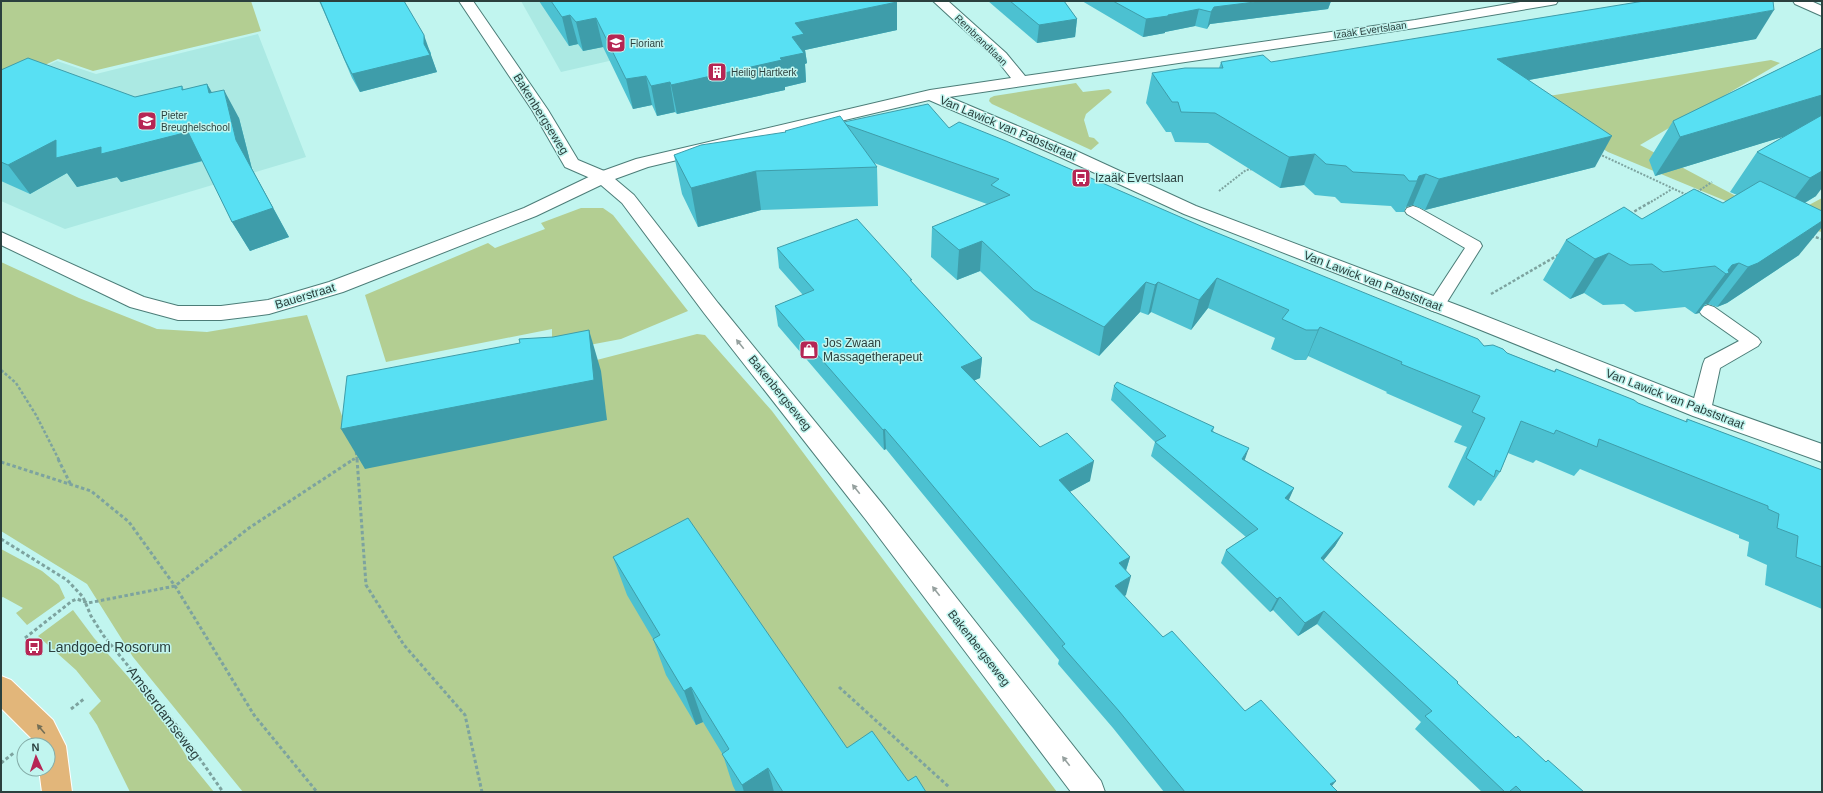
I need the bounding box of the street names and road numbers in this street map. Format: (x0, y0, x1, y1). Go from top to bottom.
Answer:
street label: Rembrandtlaan (953, 12, 1009, 68)
street label: Izaäk Evertslaan (1333, 19, 1407, 41)
street label: Bakenbergseweg (510, 71, 572, 157)
street label: Van Lawick van Pabststraat (938, 93, 1079, 163)
street label: Van Lawick van Pabststraat (1302, 248, 1445, 314)
street label: Bauerstraat (273, 280, 337, 312)
street label: Bakenbergseweg (745, 353, 815, 433)
street label: Van Lawick van Pabststraat (1604, 366, 1747, 432)
street label: Bakenbergseweg (945, 607, 1013, 689)
street label: Amsterdamseweg (124, 663, 204, 763)

